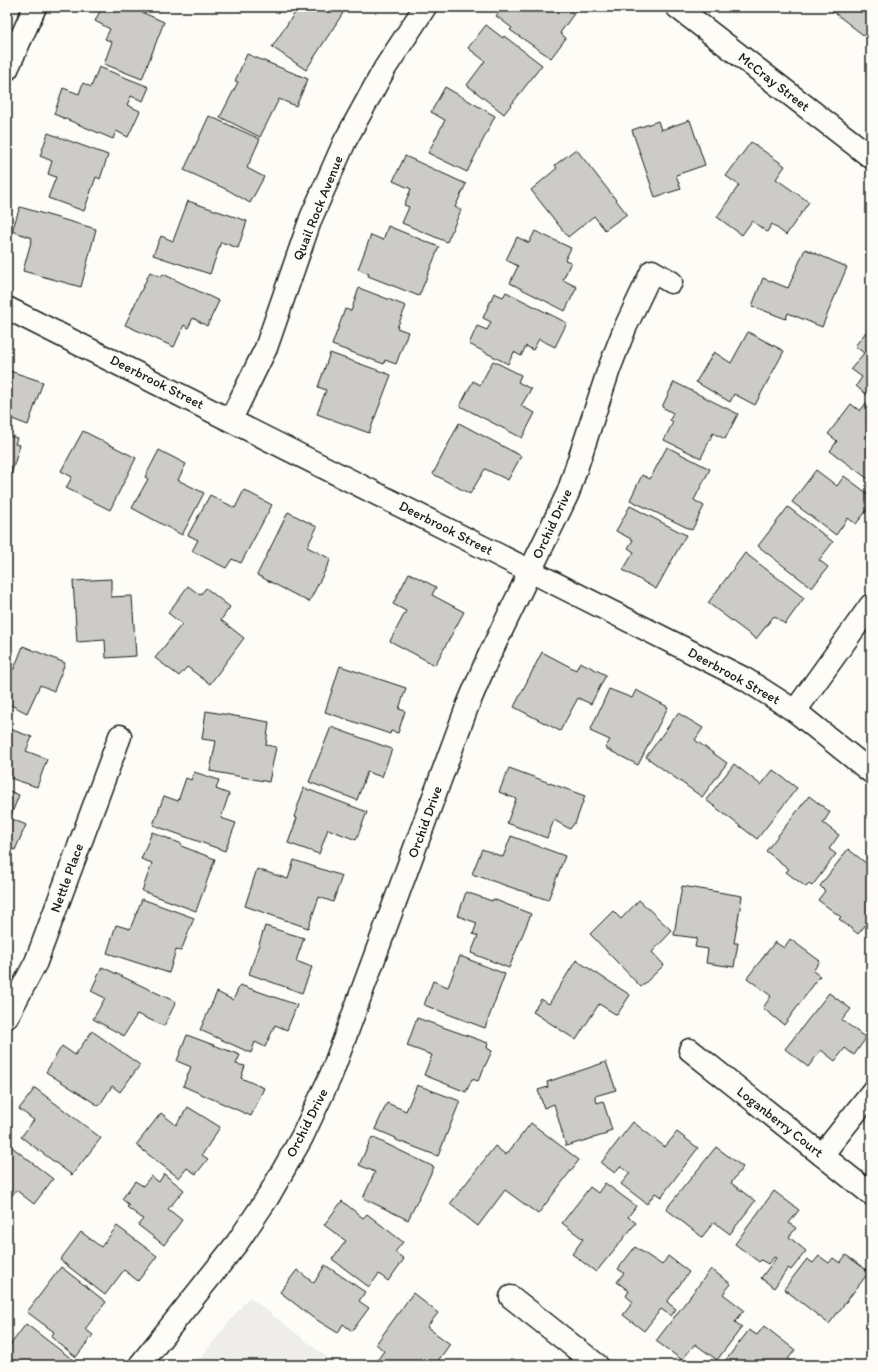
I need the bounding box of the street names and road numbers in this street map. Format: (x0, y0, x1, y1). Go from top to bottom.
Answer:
street label: McCray Street (735, 49, 813, 115)
street label: Quail Rock Avenue (289, 153, 347, 263)
street label: Deerbrook Street (107, 351, 207, 413)
street label: Orchid Drive (528, 486, 576, 562)
street label: Deerbrook Street (396, 497, 496, 559)
street label: Deerbrook Street (685, 644, 783, 708)
street label: Orchid Drive (404, 783, 446, 860)
street label: Nettle Place (47, 841, 87, 915)
street label: Loganberry Court (733, 1083, 827, 1161)
street label: Orchid Drive (282, 1085, 332, 1160)

